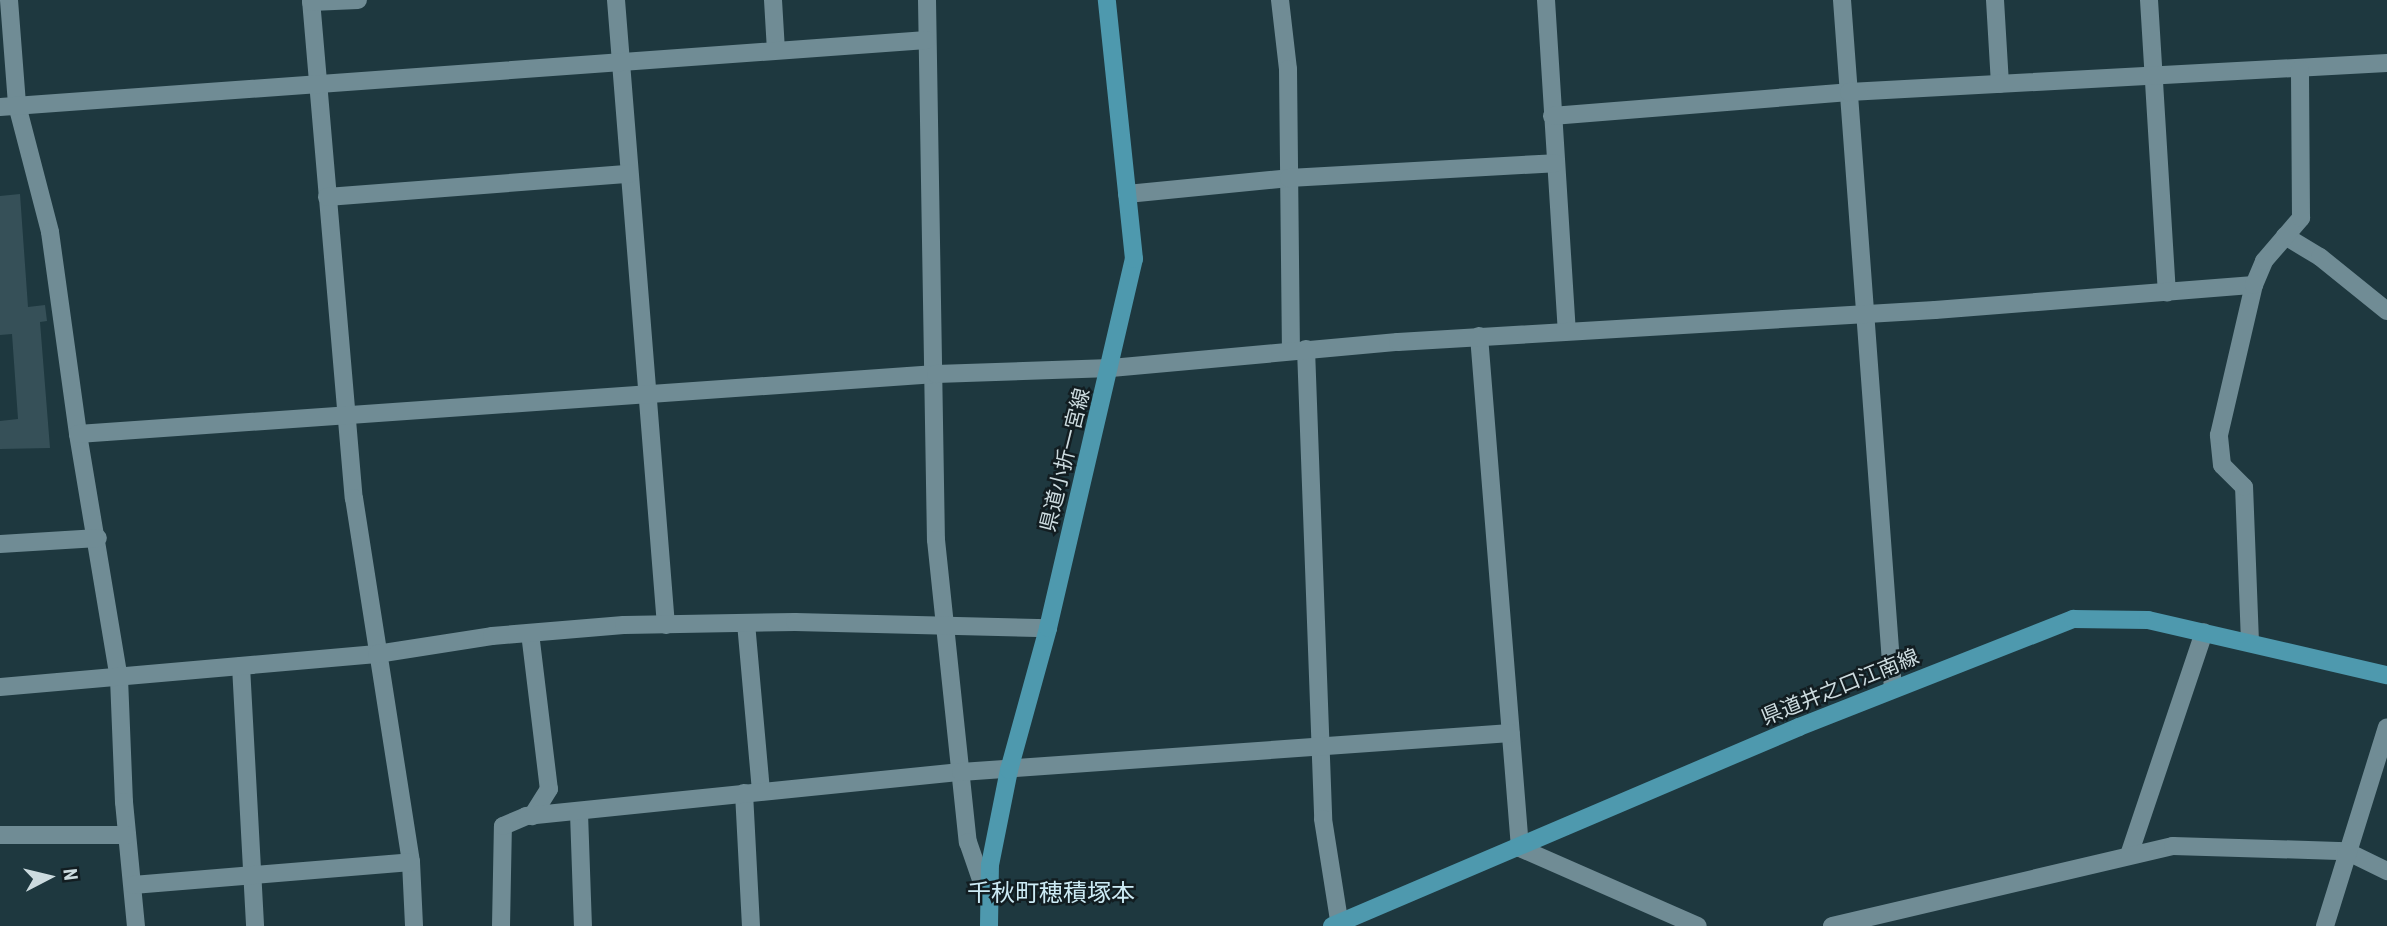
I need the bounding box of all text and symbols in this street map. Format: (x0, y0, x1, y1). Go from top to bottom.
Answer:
street label: 県道小折一宮線 (1035, 386, 1095, 534)
street label: 県道井之口江南線 (1757, 644, 1923, 730)
north arrow (14, 842, 84, 912)
text: N (58, 867, 82, 882)
district label: 千秋町穂積塚本 (967, 880, 1135, 908)

